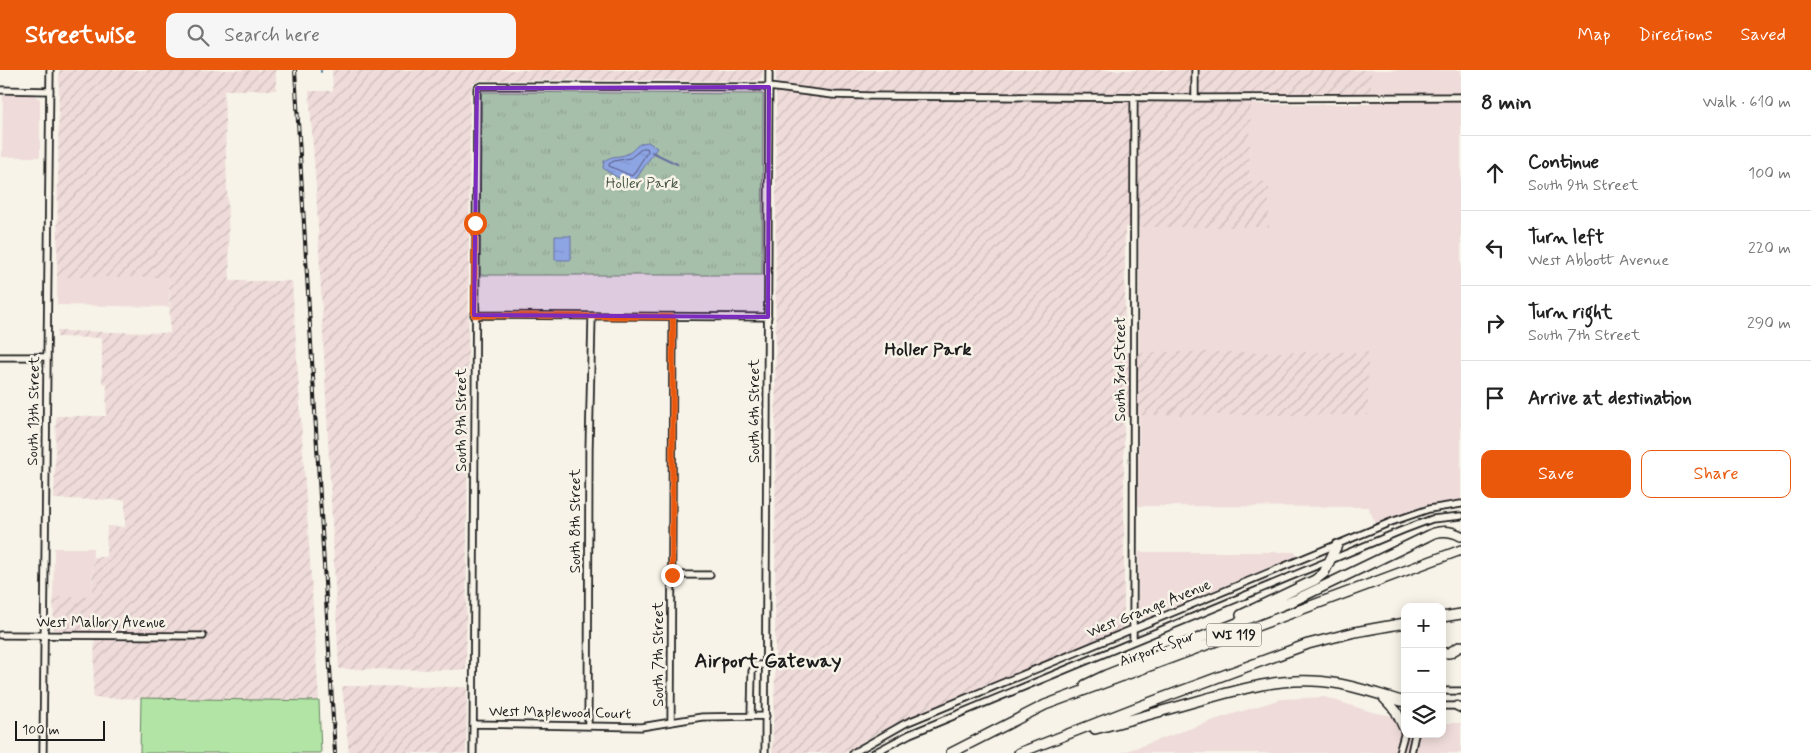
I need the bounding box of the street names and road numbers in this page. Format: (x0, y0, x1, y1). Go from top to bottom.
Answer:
street label: South 3rd Street (1111, 317, 1131, 421)
street label: South 13th Street (23, 356, 45, 466)
street label: South 6th Street (745, 359, 765, 463)
street label: South 9th Street (452, 368, 472, 472)
street label: South 8th Street (566, 468, 586, 573)
street label: West Grange Avenue (1084, 575, 1214, 643)
street label: South 7th Street (649, 601, 669, 707)
street label: West Mallory Avenue (36, 613, 166, 633)
road number: WI 119 (1206, 624, 1262, 646)
street label: Airport Spur (1116, 626, 1198, 672)
street label: West Maplewood Court (489, 702, 632, 724)

